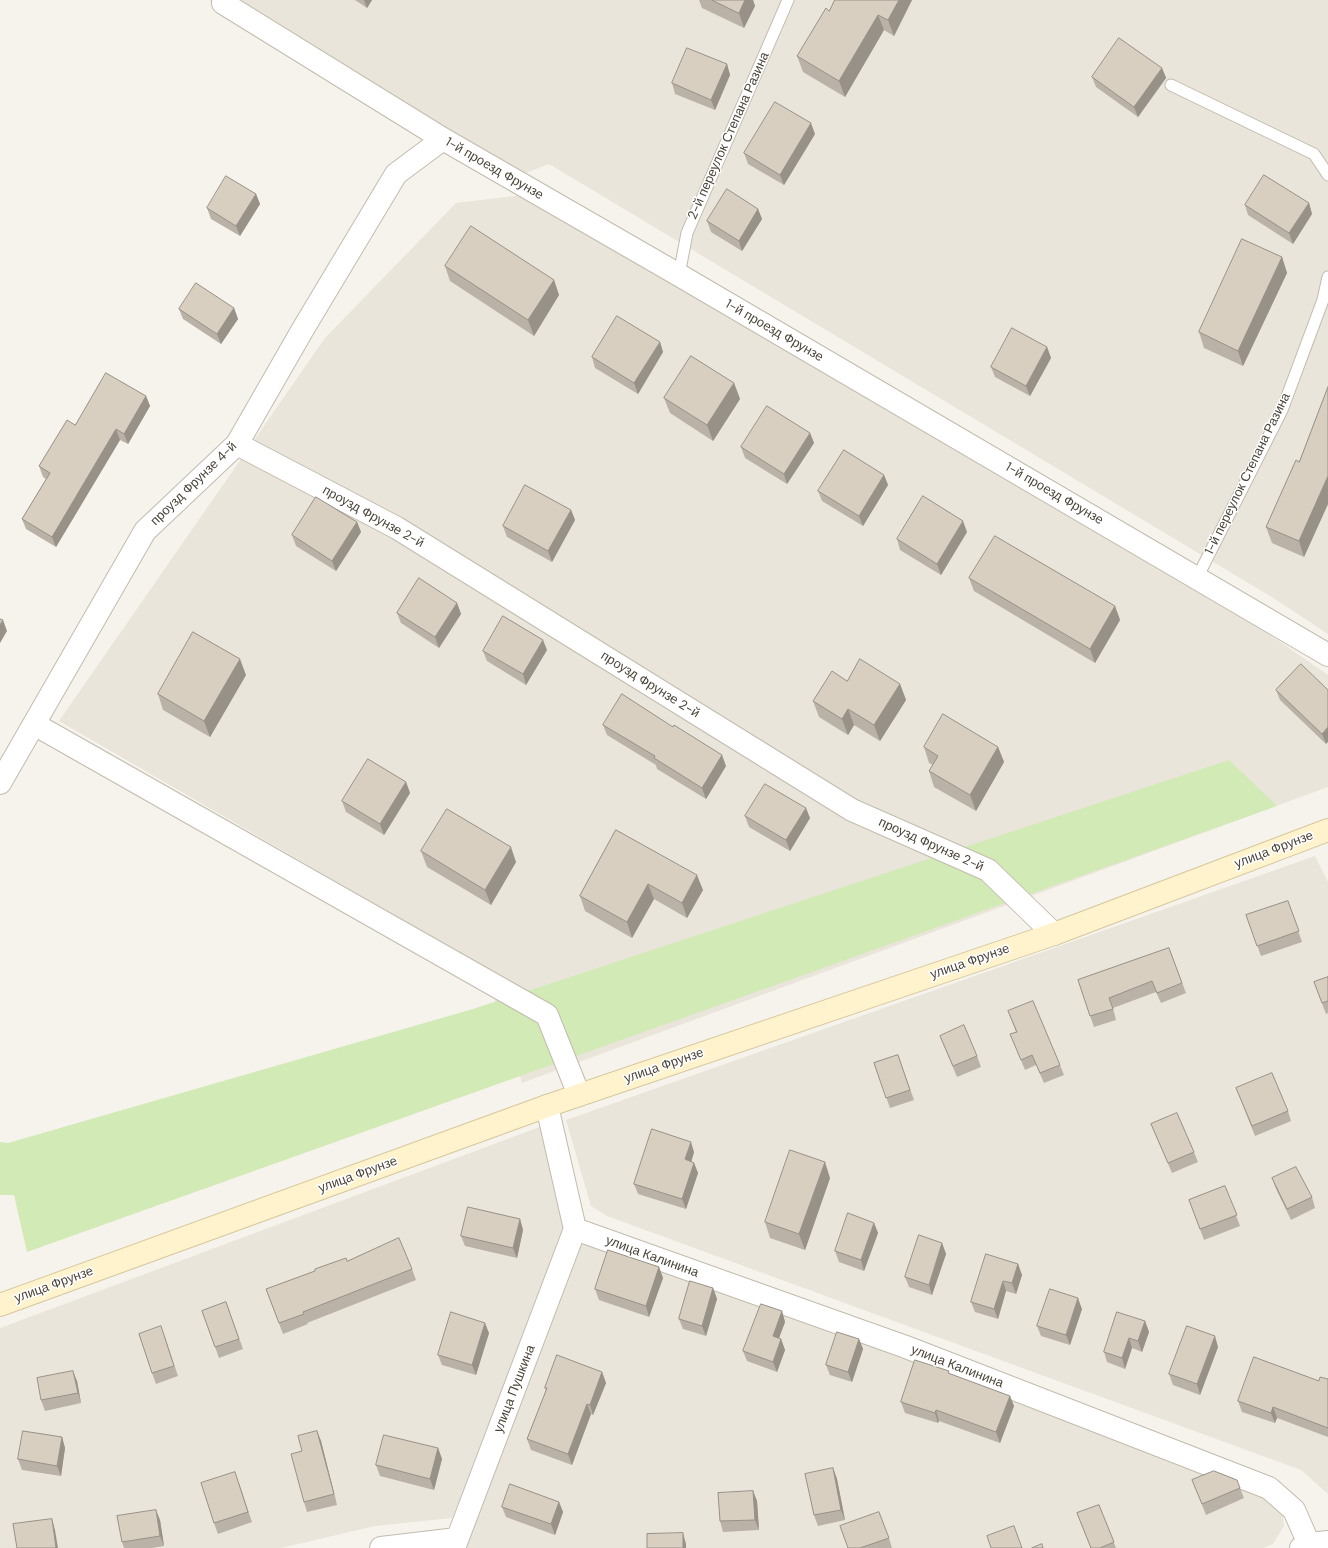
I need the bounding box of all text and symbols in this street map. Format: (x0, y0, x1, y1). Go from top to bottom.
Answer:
street label: 2-й переулок Степана Разина (685, 50, 773, 222)
street label: 1-й проезд Фрунзе (442, 135, 546, 203)
street label: 1-й проезд Фрунзе (722, 297, 826, 365)
street label: 1-й переулок Степана Разина (1202, 390, 1294, 558)
street label: проузд Фрунзе 4-й (148, 439, 240, 529)
street label: 1-й проезд Фрунзе (1002, 460, 1106, 528)
street label: проузд Фрунзе 2-й (320, 483, 426, 551)
street label: проузд Фрунзе 2-й (598, 648, 702, 722)
street label: проузд Фрунзе 2-й (876, 815, 986, 875)
street label: улица Фрунзе (1233, 828, 1315, 872)
street label: улица Фрунзе (928, 941, 1012, 983)
street label: улица Фрунзе (622, 1045, 706, 1087)
street label: улица Фрунзе (316, 1153, 400, 1197)
street label: улица Калинина (603, 1233, 701, 1281)
street label: улица Фрунзе (12, 1263, 96, 1307)
street label: улица Калинина (909, 1342, 1005, 1392)
street label: улица Пушкина (491, 1343, 539, 1435)

